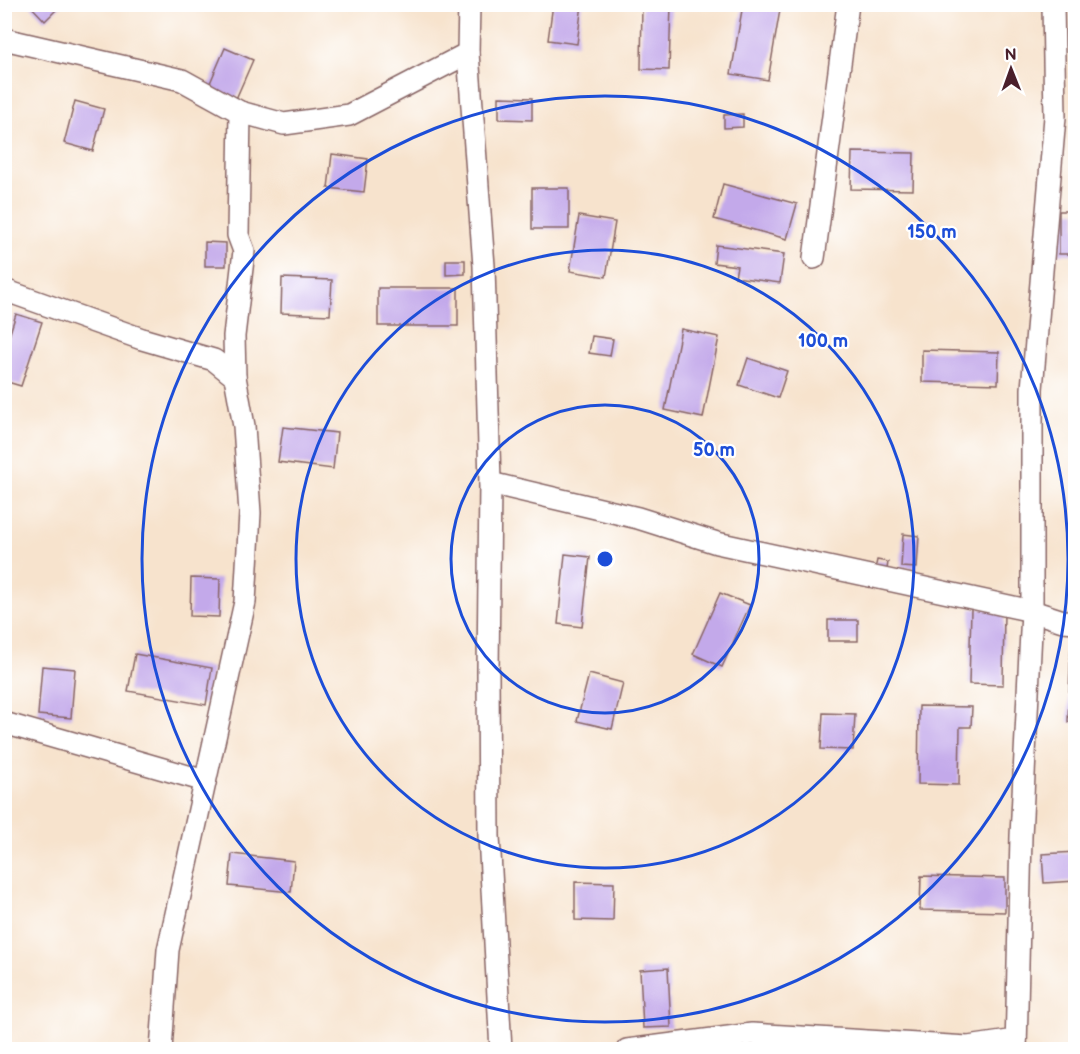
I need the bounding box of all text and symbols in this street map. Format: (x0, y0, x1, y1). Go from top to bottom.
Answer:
north arrow (981, 39, 1041, 99)
text: N (1005, 46, 1017, 65)
text: 150 m (907, 222, 957, 243)
text: 100 m (798, 331, 848, 352)
text: 50 m (693, 440, 735, 461)
centre of rings (595, 549, 615, 569)

